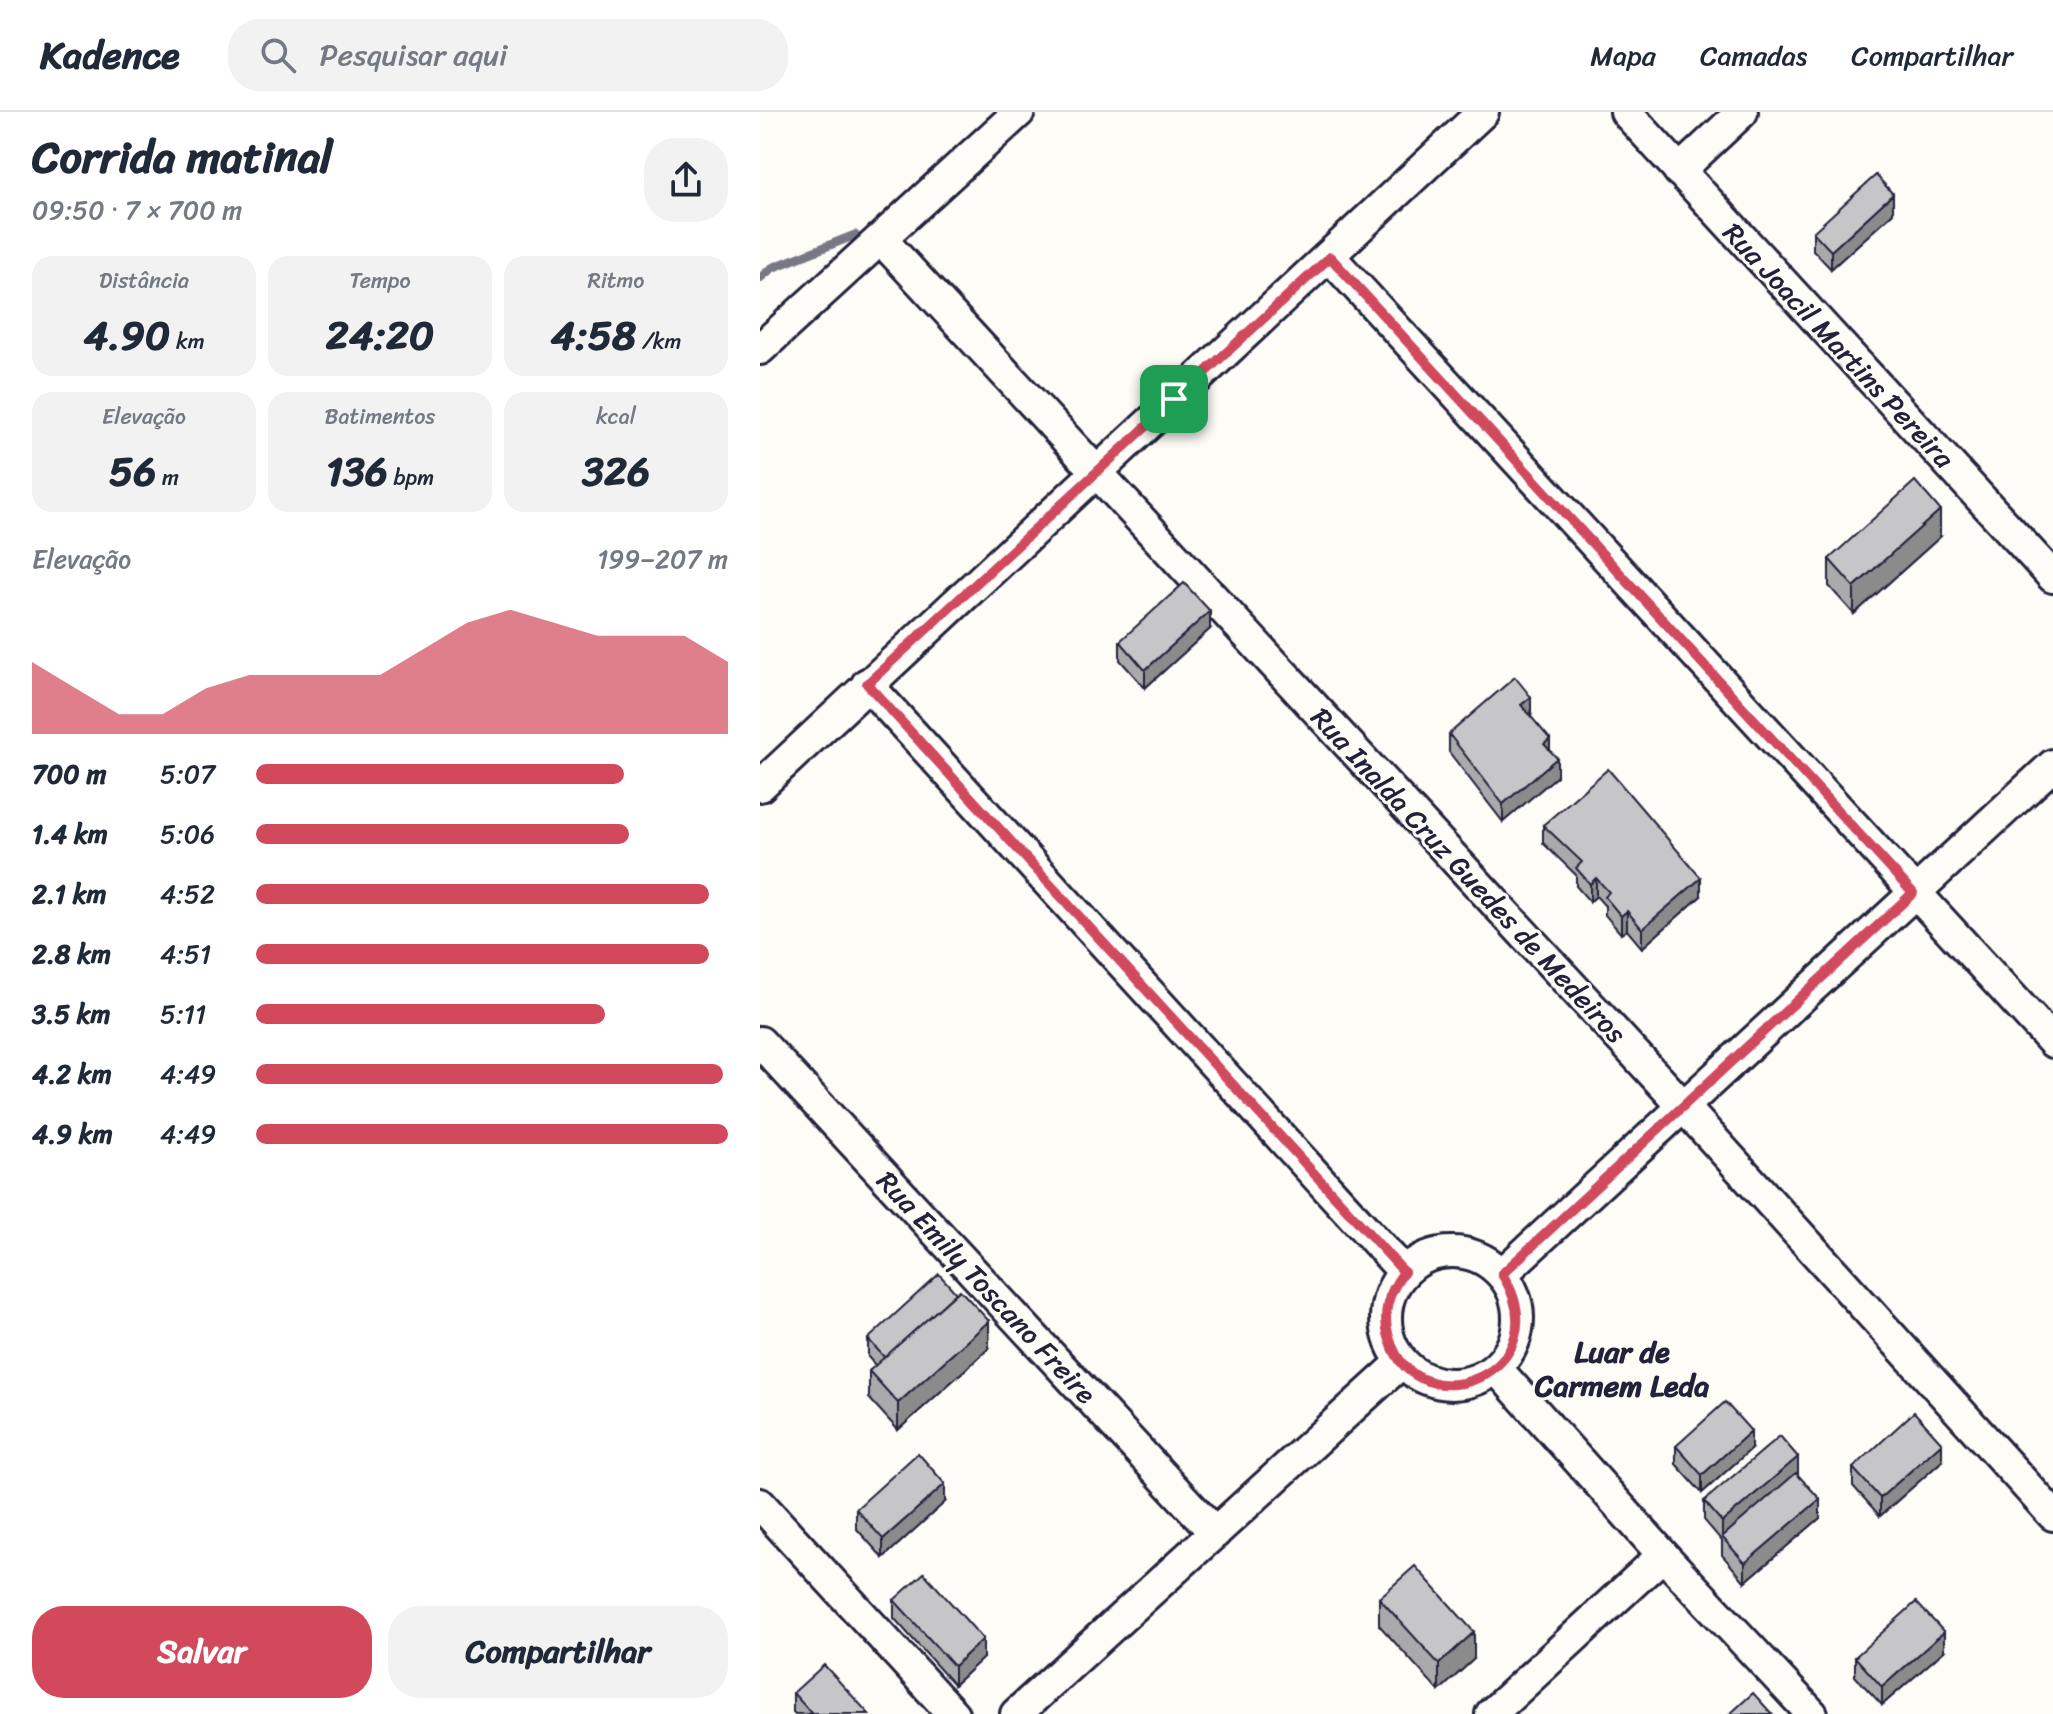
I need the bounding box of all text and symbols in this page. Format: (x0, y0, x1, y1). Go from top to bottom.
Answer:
search box (228, 19, 788, 91)
text: Kadence (40, 22, 180, 89)
text: Pesquisar aqui (320, 28, 507, 82)
text: Mapa (1590, 31, 1656, 80)
text: Camadas (1700, 31, 1807, 80)
text: Compartilhar (1851, 31, 2013, 80)
icon: search (256, 33, 300, 77)
text: Corrida matinal (32, 118, 333, 196)
button: share (644, 138, 728, 222)
text: 09:50 · 7 × 700 m (32, 187, 242, 233)
street label: Rua Joacil Martins Pereira (1711, 210, 1967, 481)
text: Distância (99, 261, 189, 300)
text: Tempo (349, 261, 411, 300)
text: Ritmo (587, 261, 645, 300)
text: 4.90 (83, 300, 170, 371)
text: 24:20 (326, 300, 434, 371)
text: 4:58 (551, 300, 636, 371)
text: km (170, 322, 205, 361)
text: /km (636, 322, 681, 361)
pin (1140, 365, 1208, 433)
icon: arrive (1152, 377, 1196, 421)
text: Elevação (102, 397, 186, 436)
text: Batimentos (325, 397, 435, 436)
text: kcal (596, 397, 636, 436)
text: 56 (109, 436, 156, 507)
text: 136 (326, 436, 388, 507)
text: 326 (582, 436, 650, 507)
text: m (156, 458, 179, 497)
text: bpm (388, 458, 434, 497)
text: Elevação (32, 536, 131, 582)
text: 199–207 m (597, 536, 728, 582)
street label: Rua Inalda Cruz Guedes de Medeiros (1298, 695, 1639, 1055)
text: 700 m (32, 751, 106, 797)
text: 5:07 (160, 751, 215, 797)
text: 1.4 km (32, 811, 108, 857)
text: 5:06 (160, 811, 215, 857)
text: 2.1 km (32, 871, 107, 917)
text: 4:52 (160, 871, 215, 917)
text: 2.8 km (32, 931, 111, 977)
text: 4:51 (160, 931, 211, 977)
text: 3.5 km (32, 991, 111, 1037)
text: 5:11 (160, 991, 206, 1037)
text: 4.2 km (32, 1051, 112, 1097)
text: 4:49 (160, 1051, 216, 1097)
text: 4.9 km (32, 1111, 113, 1157)
text: 4:49 (160, 1111, 216, 1157)
street label: Rua Emily Toscano Freire (864, 1159, 1109, 1416)
district label: Luar de Carmem Leda (1534, 1325, 1709, 1413)
button: Salvar (32, 1606, 372, 1698)
button: Compartilhar (388, 1606, 728, 1698)

